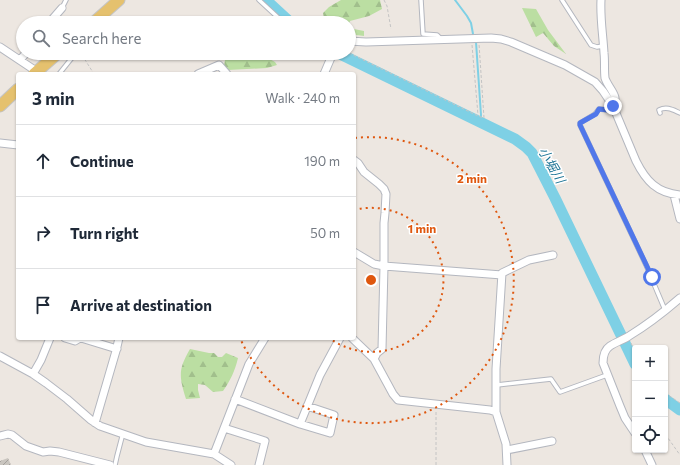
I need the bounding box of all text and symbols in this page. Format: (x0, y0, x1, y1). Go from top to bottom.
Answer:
search box (16, 16, 356, 60)
icon: search (30, 27, 52, 49)
text: Search here (62, 29, 141, 47)
text: 3 min (32, 88, 75, 109)
text: Walk · 240 m (265, 90, 340, 106)
route end (604, 97, 622, 115)
water label: 小堀川 (535, 144, 570, 188)
icon: ahead (32, 150, 54, 172)
text: Continue (70, 152, 134, 170)
text: 190 m (304, 153, 340, 169)
text: 2 min (457, 171, 487, 185)
text: 1 min (408, 221, 436, 235)
icon: right (32, 222, 54, 244)
text: Turn right (70, 224, 139, 242)
text: 50 m (310, 225, 340, 241)
route start (643, 268, 661, 286)
centre of rings (364, 273, 378, 287)
icon: arrive (32, 294, 54, 316)
text: Arrive at destination (70, 296, 212, 314)
map controls (632, 345, 668, 453)
button: + (632, 345, 668, 381)
button: − (632, 381, 668, 417)
button: locate (632, 417, 668, 453)

